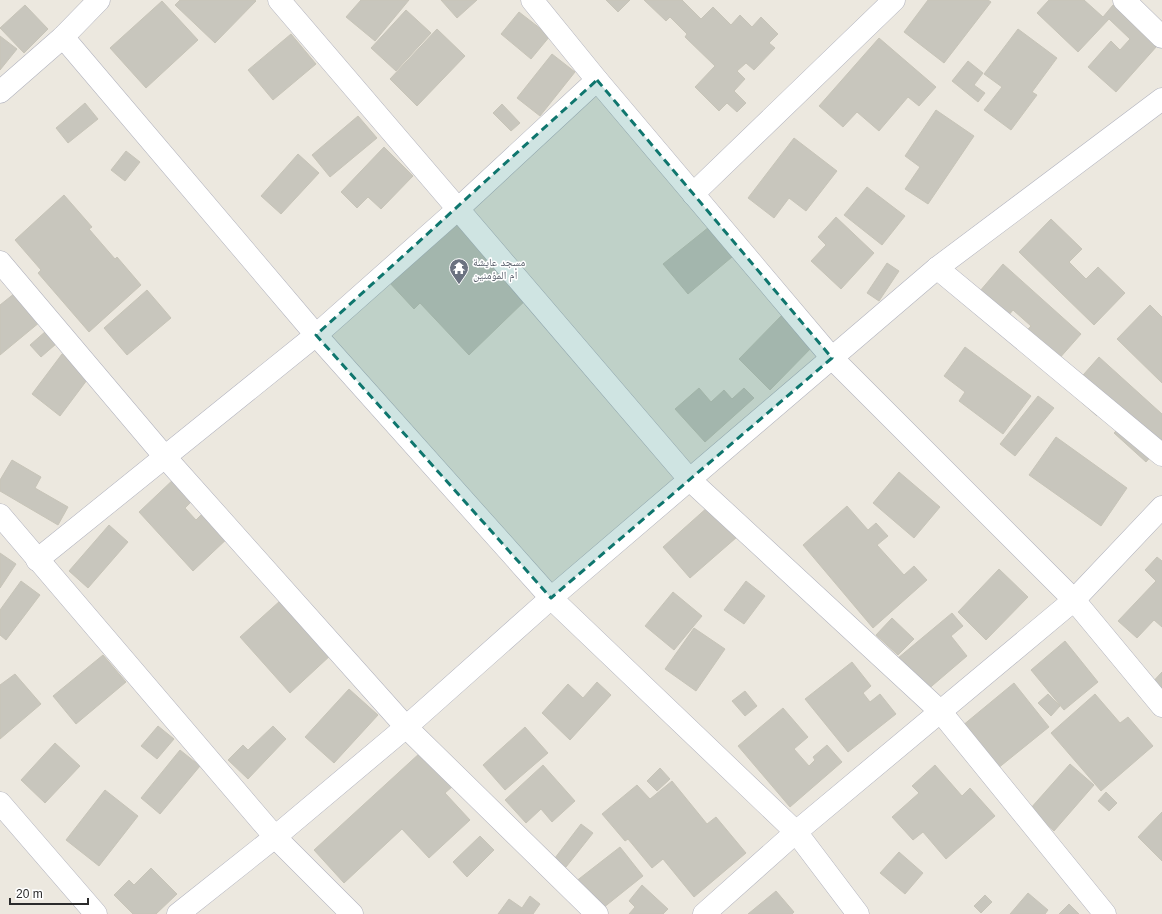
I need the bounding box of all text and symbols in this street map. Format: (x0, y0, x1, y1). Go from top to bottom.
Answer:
place label: مسجد عايشة أم المؤمنين (473, 256, 525, 282)
temple icon: مسجد عايشة أم المؤمنين (448, 257, 470, 285)
scale bar (10, 880, 88, 906)
text: 20 m (16, 887, 43, 901)

